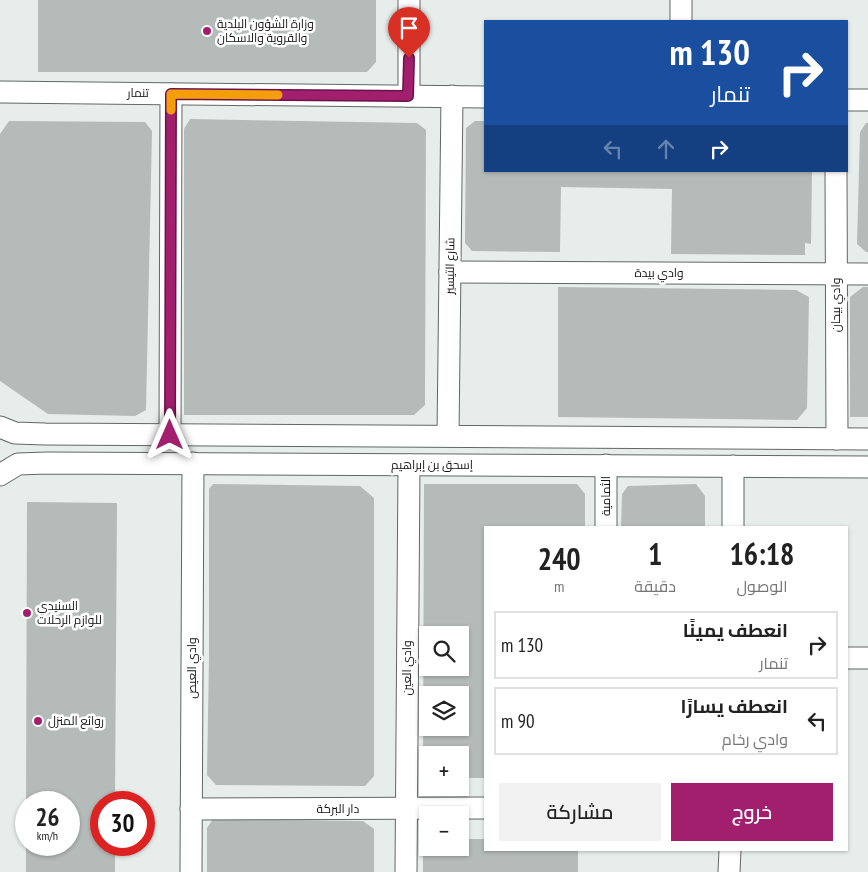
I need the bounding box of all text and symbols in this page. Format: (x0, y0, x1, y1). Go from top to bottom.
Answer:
pin (388, 7, 430, 58)
icon: arrive (395, 14, 423, 42)
place label: وزارة الشؤون البلدية والقروية والاسكان (217, 16, 314, 45)
marker: وزارة الشؤون البلدية والقروية والاسكان (201, 25, 213, 37)
text: 130 m (669, 29, 750, 75)
icon: right (768, 40, 833, 105)
text: تنمار (711, 80, 750, 108)
street label: تنمار (126, 85, 150, 100)
icon: left (599, 135, 627, 163)
icon: ahead (652, 135, 680, 163)
icon: right (705, 135, 733, 163)
street label: شارع التيسير (441, 237, 458, 296)
street label: وادي بيدة (634, 265, 684, 283)
street label: وادي بيحان (828, 278, 846, 332)
position arrow (143, 408, 195, 460)
street label: إسحق بن إبراهيم (391, 457, 473, 473)
street label: الثمامية (598, 476, 613, 516)
text: 1 (648, 534, 662, 573)
text: 16:18 (730, 534, 794, 573)
text: 240 (538, 539, 581, 578)
text: m (554, 576, 564, 596)
text: دقيقة (634, 576, 676, 596)
text: الوصول (736, 576, 787, 596)
place label: السنيدي للوازم الرحلات (37, 598, 102, 628)
marker: السنيدي للوازم الرحلات (21, 607, 33, 619)
text: انعطف يمينًا (683, 618, 788, 642)
map controls (419, 626, 469, 856)
button: search (419, 626, 469, 676)
icon: right (803, 631, 831, 659)
text: 130 m (501, 633, 543, 657)
street label: وادي العيص (184, 637, 202, 699)
street label: وادي العين (399, 641, 417, 695)
text: تنمار (759, 653, 788, 673)
button: layers (419, 686, 469, 736)
text: انعطف يسارًا (680, 694, 788, 718)
icon: left (803, 707, 831, 735)
text: 90 m (501, 709, 535, 733)
place label: روائع المنزل (48, 713, 104, 729)
marker: روائع المنزل (32, 715, 44, 727)
text: وادي رخام (722, 729, 788, 749)
button: + (419, 746, 469, 796)
button: مشاركة (499, 783, 661, 841)
button: خروج (671, 783, 833, 841)
speed limit sign: 30 (90, 791, 155, 856)
text: 26 (36, 801, 59, 833)
street label: دار البركة (317, 801, 360, 816)
button: − (419, 806, 469, 856)
text: km/h (37, 828, 58, 843)

